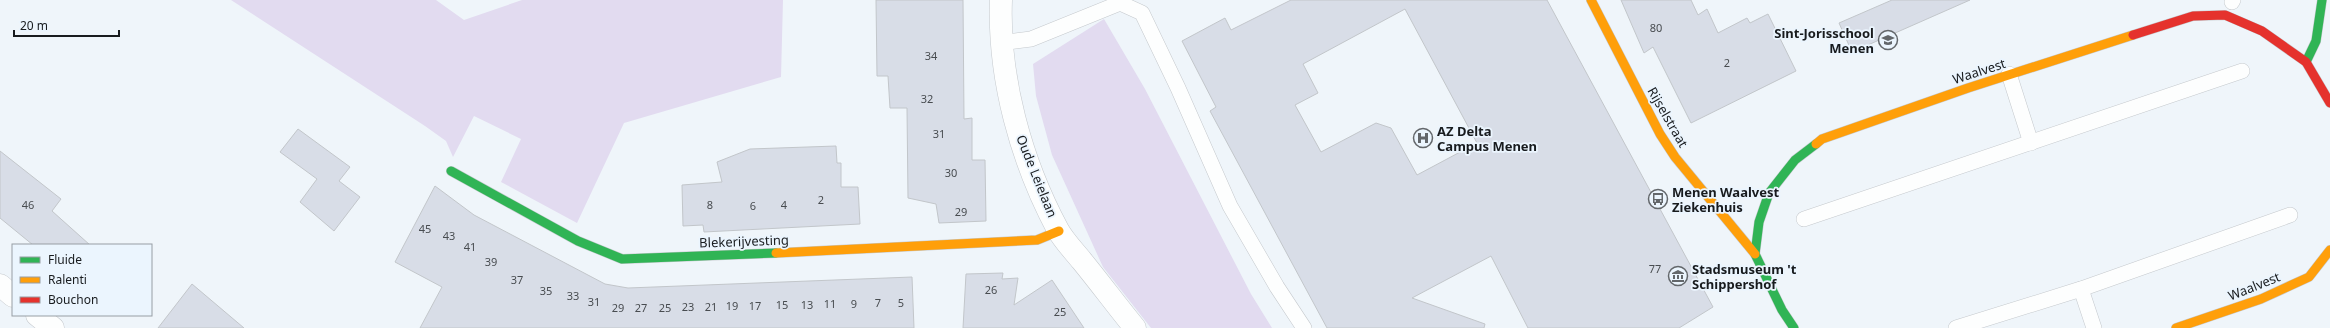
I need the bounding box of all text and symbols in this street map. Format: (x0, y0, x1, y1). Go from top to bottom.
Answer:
scale bar (14, 12, 119, 38)
text: 20 m (20, 17, 48, 34)
house number: 80 (1650, 20, 1662, 35)
place label: Sint-Jorisschool Menen (1774, 24, 1874, 57)
school or university icon: Sint-Jorisschool Menen (1877, 29, 1899, 51)
house number: 34 (925, 48, 938, 63)
street label: Waalvest (1950, 54, 2008, 88)
house number: 2 (1724, 55, 1730, 70)
street label: Rijselstraat (1643, 83, 1693, 151)
house number: 32 (921, 91, 933, 106)
place label: AZ Delta Campus Menen (1437, 122, 1537, 155)
house number: 31 (933, 126, 945, 141)
hospital icon: AZ Delta Campus Menen (1412, 127, 1434, 149)
street label: Oude Leielaan (1012, 132, 1062, 220)
house number: 30 (945, 165, 957, 180)
place label: Menen Waalvest Ziekenhuis (1672, 183, 1780, 216)
bus stop icon: Menen Waalvest Ziekenhuis (1647, 188, 1669, 210)
house number: 2 (818, 192, 824, 207)
house number: 46 (22, 197, 34, 212)
house number: 8 (707, 197, 713, 212)
house number: 4 (781, 197, 788, 212)
house number: 6 (750, 198, 756, 213)
house number: 29 (955, 204, 967, 219)
house number: 45 (419, 221, 431, 236)
house number: 43 (443, 228, 455, 243)
street label: Blekerijvesting (699, 230, 789, 252)
house number: 41 (464, 239, 476, 254)
legend (12, 244, 152, 316)
text: Fluide (48, 251, 82, 268)
house number: 39 (485, 254, 497, 269)
place label: Stadsmuseum 't Schippershof (1692, 260, 1797, 293)
house number: 77 (1649, 261, 1661, 276)
museum icon: Stadsmuseum 't Schippershof (1667, 265, 1689, 287)
street label: Waalvest (2225, 267, 2283, 305)
text: Ralenti (48, 271, 87, 288)
house number: 37 (511, 272, 523, 287)
house number: 26 (985, 282, 997, 297)
house number: 35 (540, 283, 552, 298)
house number: 33 (567, 288, 579, 303)
text: Bouchon (48, 291, 98, 308)
house number: 31 (588, 294, 600, 309)
house number: 7 (875, 295, 881, 310)
house number: 5 (898, 295, 904, 310)
house number: 11 (824, 296, 836, 311)
house number: 9 (851, 296, 857, 311)
house number: 15 (776, 297, 788, 312)
house number: 13 (801, 297, 813, 312)
house number: 19 (726, 298, 738, 313)
house number: 17 (749, 298, 761, 313)
house number: 23 (682, 299, 694, 314)
house number: 21 (705, 299, 717, 314)
house number: 29 (612, 300, 624, 315)
house number: 27 (635, 300, 647, 315)
house number: 25 (659, 300, 671, 315)
house number: 25 (1054, 304, 1066, 319)

